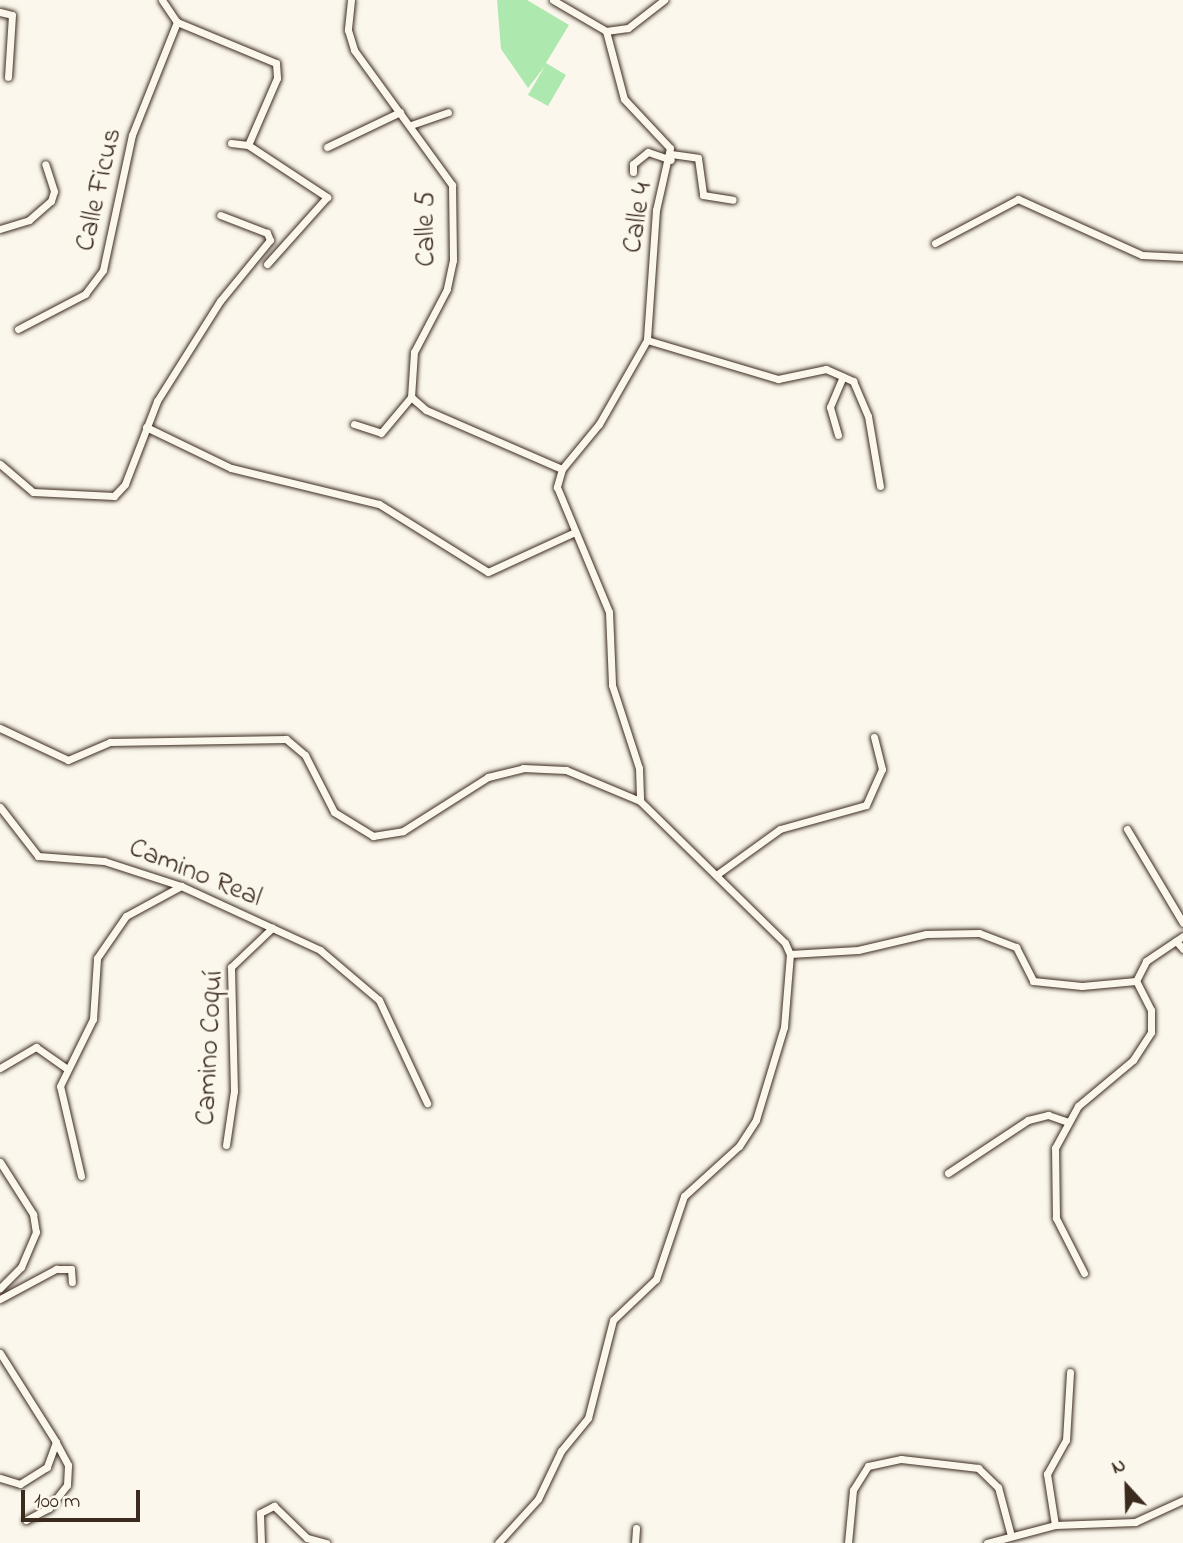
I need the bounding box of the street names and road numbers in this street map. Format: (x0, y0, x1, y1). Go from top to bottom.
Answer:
street label: Calle Ficus (70, 125, 130, 255)
street label: Calle 4 (617, 180, 661, 256)
street label: Calle 5 (410, 191, 444, 267)
street label: Camino Real (124, 832, 266, 916)
street label: Camino Coquí (190, 970, 232, 1126)

